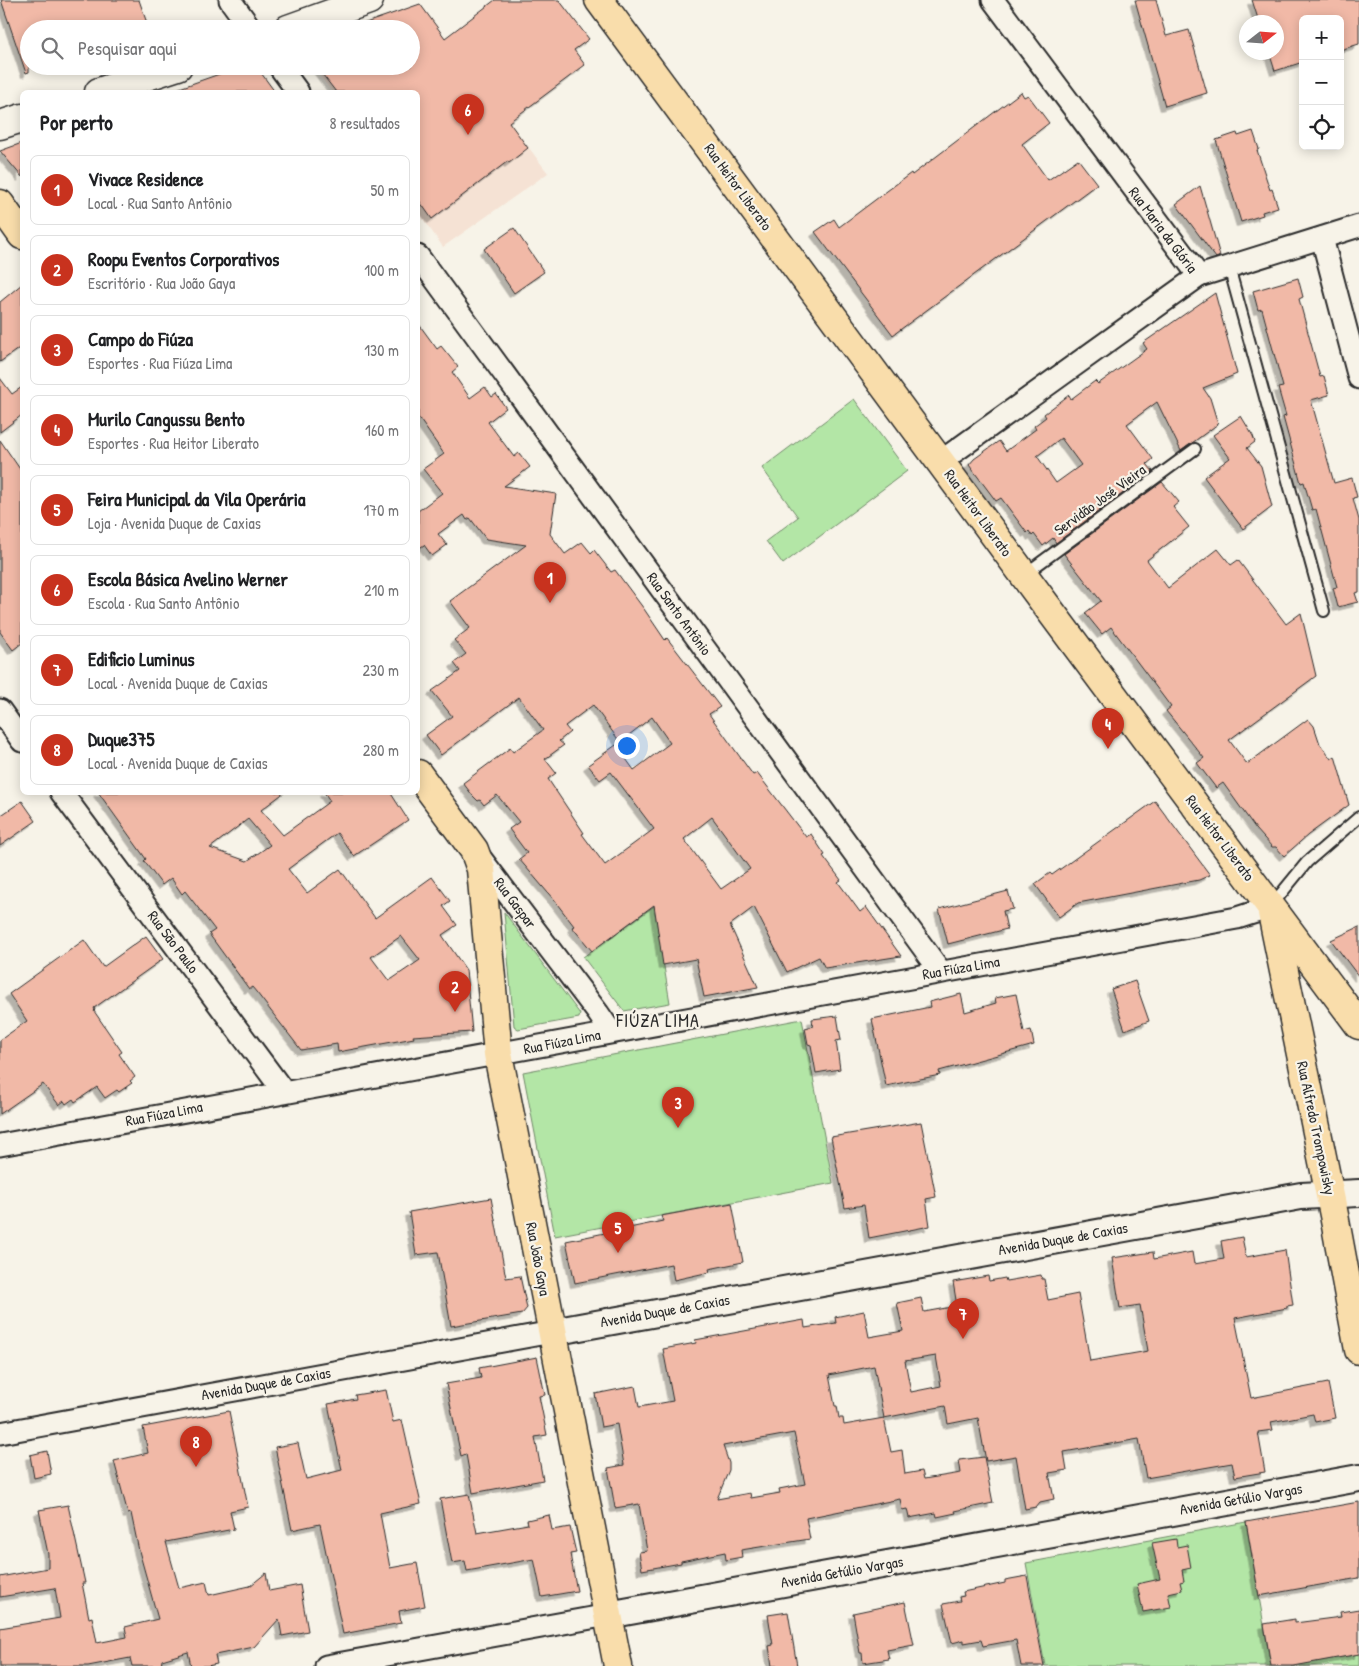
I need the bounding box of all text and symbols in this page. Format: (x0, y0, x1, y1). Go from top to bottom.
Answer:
north arrow (1239, 15, 1284, 60)
map controls (1299, 15, 1344, 150)
button: + (1299, 15, 1344, 60)
search box (20, 20, 420, 75)
icon: search (38, 34, 66, 62)
text: Pesquisar aqui (78, 35, 177, 61)
button: − (1299, 60, 1344, 105)
pin: 6 (452, 94, 484, 135)
button: locate (1299, 105, 1344, 150)
text: Por perto (40, 108, 113, 137)
text: 8 resultados (329, 112, 400, 134)
street label: Rua Heitor Liberato (700, 139, 777, 234)
text: Vivace Residence (88, 166, 204, 192)
text: 1 (54, 179, 60, 201)
text: 50 m (371, 179, 399, 201)
street label: Rua Maria da Glória (1124, 182, 1203, 277)
text: Local · Rua Santo Antônio (88, 192, 232, 214)
text: Roopu Eventos Corporativos (88, 246, 279, 272)
text: 2 (53, 259, 61, 281)
text: 100 m (364, 259, 399, 281)
text: Escritório · Rua João Gaya (88, 272, 235, 294)
text: Campo do Fiúza (88, 326, 193, 352)
text: 3 (53, 339, 61, 361)
text: 130 m (364, 339, 399, 361)
text: Esportes · Rua Fiúza Lima (88, 352, 232, 374)
text: Murilo Cangussu Bento (88, 406, 245, 432)
text: 4 (54, 419, 60, 441)
text: 160 m (365, 419, 399, 441)
text: Esportes · Rua Heitor Liberato (88, 432, 259, 454)
street label: Servidão José Vieira (1050, 459, 1150, 540)
street label: Rua Heitor Liberato (940, 465, 1017, 560)
text: Feira Municipal da Vila Operária (88, 486, 306, 512)
text: 5 (54, 499, 60, 521)
text: 170 m (364, 499, 399, 521)
text: Loja · Avenida Duque de Caxias (88, 512, 261, 534)
pin: 1 (534, 562, 566, 603)
text: Escola Básica Avelino Werner (88, 566, 288, 592)
street label: Rua Santo Antônio (642, 568, 717, 659)
text: 6 (54, 579, 60, 601)
text: 210 m (364, 579, 399, 601)
text: Escola · Rua Santo Antônio (88, 592, 239, 614)
text: Edificio Luminus (88, 646, 195, 672)
text: 7 (53, 659, 61, 681)
text: 230 m (363, 659, 399, 681)
text: Local · Avenida Duque de Caxias (88, 672, 268, 694)
pin: 4 (1092, 708, 1124, 749)
text: Duque375 (88, 726, 155, 752)
your location (614, 733, 640, 759)
text: 8 (54, 739, 60, 761)
text: 280 m (363, 739, 399, 761)
text: Local · Avenida Duque de Caxias (88, 752, 268, 774)
street label: Rua Heitor Liberato (1181, 790, 1260, 885)
street label: Rua Gaspar (489, 873, 542, 933)
street label: Rua São Paulo (143, 906, 204, 977)
street label: Rua Fiúza Lima (921, 950, 1001, 985)
pin: 2 (439, 971, 471, 1012)
district label: FIÚZA LIMA (615, 1008, 700, 1033)
street label: Rua Fiúza Lima (522, 1024, 602, 1059)
street label: Rua Alfredo Trompowisky (1292, 1059, 1341, 1197)
pin: 3 (662, 1087, 694, 1128)
street label: Rua Fiúza Lima (124, 1096, 204, 1131)
pin: 5 (602, 1212, 634, 1253)
street label: Avenida Duque de Caxias (996, 1217, 1130, 1260)
street label: Rua João Gaya (521, 1220, 556, 1298)
street label: Avenida Duque de Caxias (598, 1289, 732, 1332)
pin: 7 (947, 1298, 979, 1339)
street label: Avenida Duque de Caxias (199, 1362, 333, 1405)
pin: 8 (180, 1426, 212, 1467)
street label: Avenida Getúlio Vargas (1178, 1477, 1304, 1520)
street label: Avenida Getúlio Vargas (779, 1550, 905, 1593)

